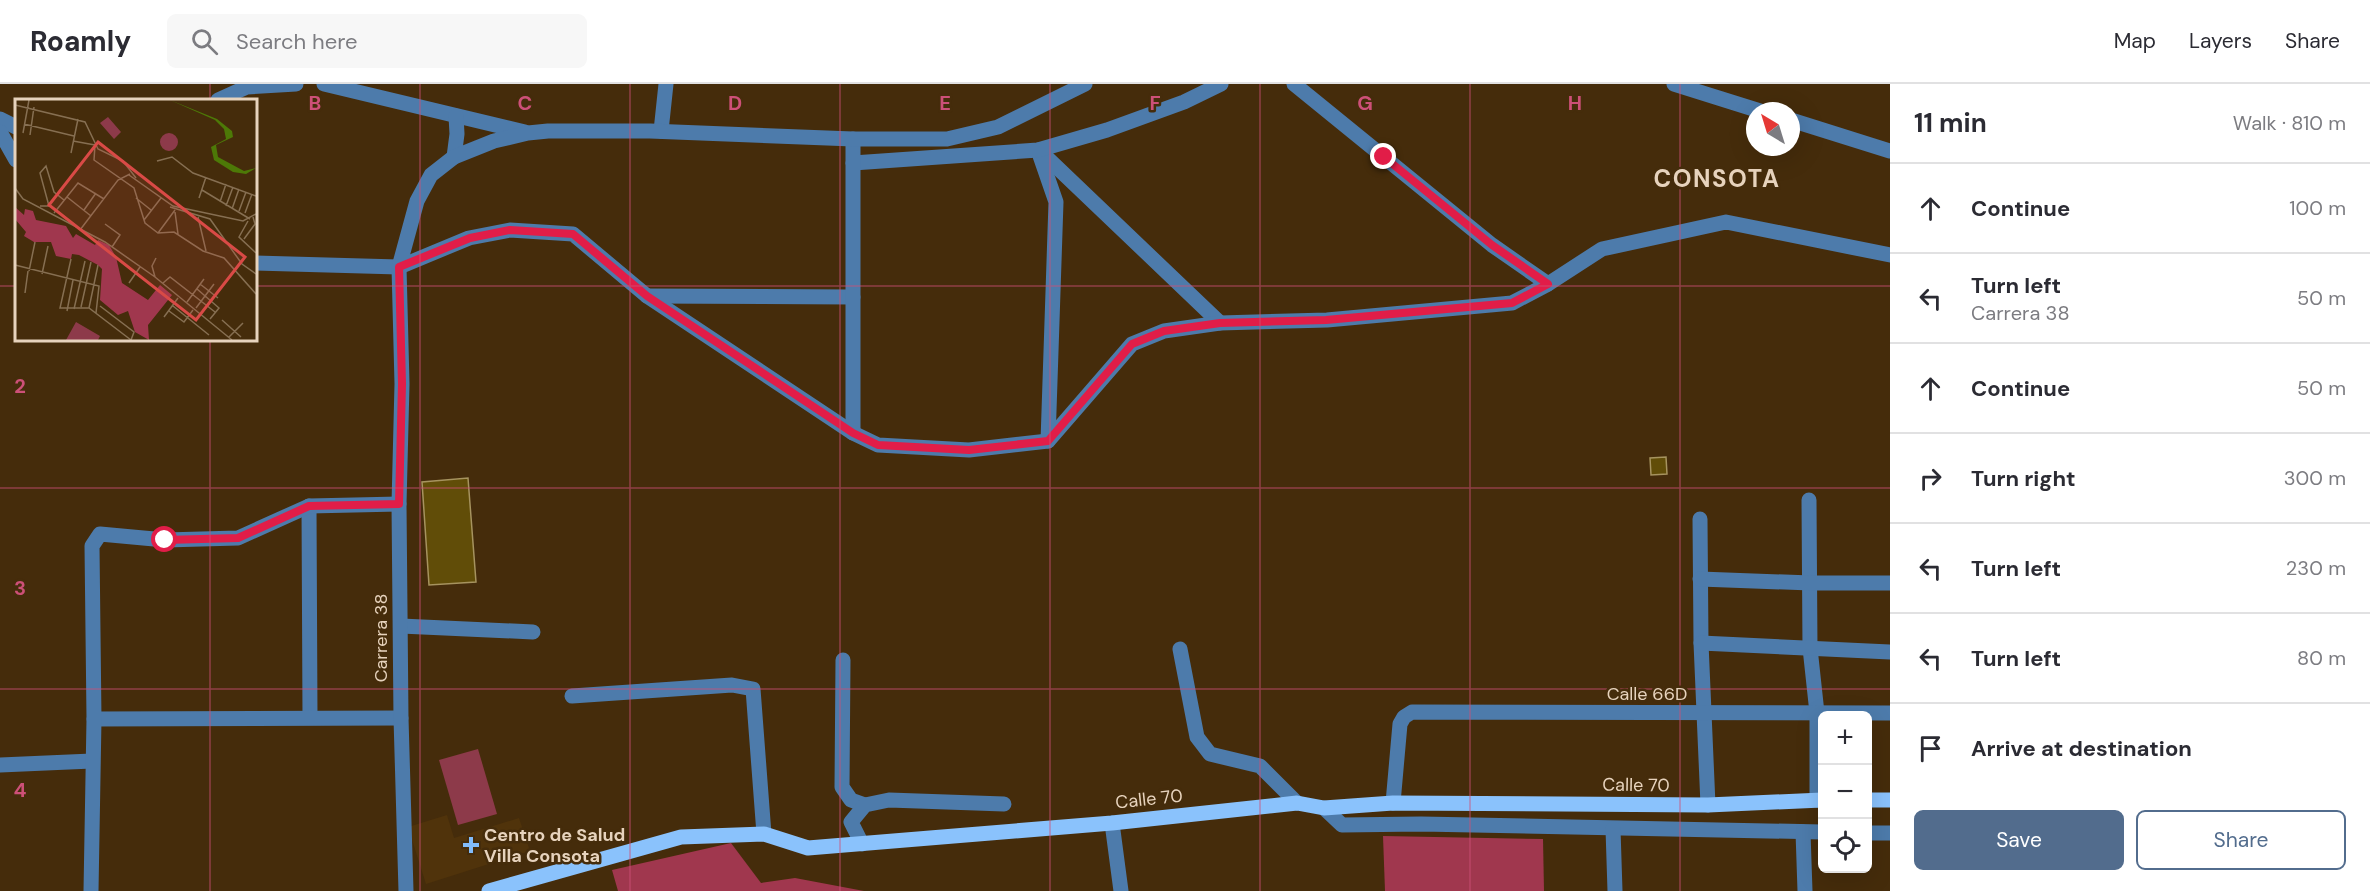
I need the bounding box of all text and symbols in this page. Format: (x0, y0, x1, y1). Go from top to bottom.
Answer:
search box (167, 14, 587, 68)
text: Roamly (30, 23, 131, 60)
icon: search (188, 25, 221, 58)
text: Search here (236, 27, 357, 56)
text: Map (2114, 27, 2156, 55)
text: Layers (2189, 27, 2252, 55)
text: Share (2285, 27, 2340, 55)
text: B (309, 90, 321, 116)
text: C (518, 90, 532, 116)
text: D (728, 90, 742, 116)
text: E (939, 90, 951, 116)
text: F (1149, 90, 1161, 116)
text: G (1357, 90, 1373, 116)
text: H (1568, 90, 1582, 116)
inset map (15, 99, 256, 340)
north arrow (1746, 102, 1800, 156)
text: 11 min (1914, 106, 1987, 140)
text: Walk · 810 m (2233, 110, 2346, 136)
route end (1370, 143, 1396, 169)
district label: CONSOTA (1654, 163, 1780, 194)
icon: ahead (1914, 192, 1947, 225)
text: Continue (1971, 194, 2070, 223)
text: 100 m (2289, 195, 2346, 221)
text: Turn left (1971, 271, 2061, 300)
icon: left (1914, 282, 1947, 315)
text: 50 m (2297, 285, 2346, 311)
text: Carrera 38 (1971, 300, 2070, 326)
icon: ahead (1914, 372, 1947, 405)
text: 2 (14, 373, 26, 399)
text: Continue (1971, 374, 2070, 403)
text: 50 m (2297, 375, 2346, 401)
icon: right (1914, 462, 1947, 495)
text: Turn right (1971, 464, 2076, 493)
text: 300 m (2284, 465, 2346, 491)
route start (151, 526, 177, 552)
icon: left (1914, 552, 1947, 585)
text: Turn left (1971, 554, 2061, 583)
text: 230 m (2286, 555, 2346, 581)
text: 3 (14, 575, 26, 601)
street label: Carrera 38 (369, 594, 393, 682)
icon: left (1914, 642, 1947, 675)
text: Turn left (1971, 644, 2061, 673)
text: 80 m (2297, 645, 2346, 671)
street label: Calle 66D (1607, 682, 1687, 706)
map controls (1818, 711, 1872, 873)
button: + (1818, 711, 1872, 765)
icon: arrive (1914, 732, 1947, 765)
text: Arrive at destination (1971, 734, 2192, 763)
button: − (1818, 765, 1872, 819)
street label: Calle 70 (1602, 772, 1670, 798)
text: 4 (14, 777, 27, 803)
street label: Calle 70 (1114, 784, 1184, 814)
button: Save (1914, 810, 2124, 870)
button: Share (2136, 810, 2346, 870)
button: locate (1818, 819, 1872, 873)
place label: Centro de Salud Villa Consota (484, 823, 625, 868)
marker: Centro de Salud Villa Consota (462, 836, 480, 854)

